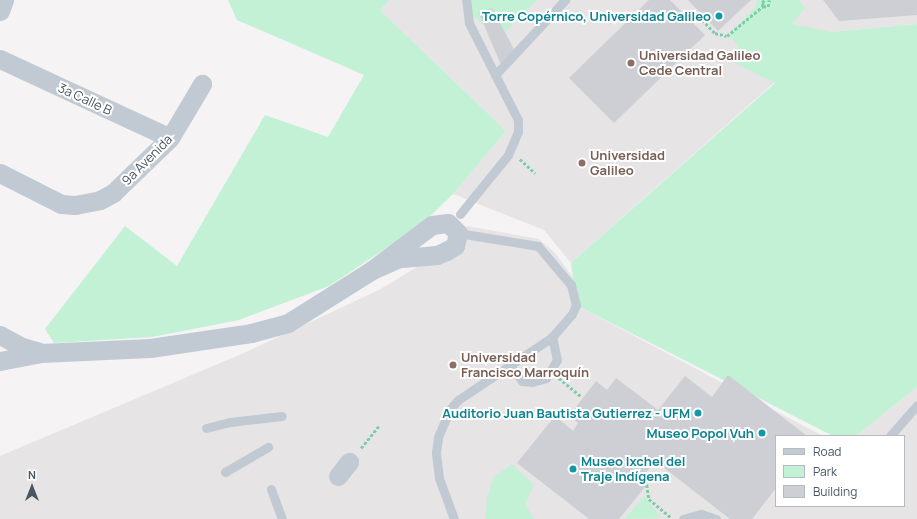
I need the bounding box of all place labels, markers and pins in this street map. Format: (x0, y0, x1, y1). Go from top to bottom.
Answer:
place label: Torre Copérnico, Universidad Galileo (482, 8, 711, 24)
marker: Torre Copérnico, Universidad Galileo (714, 11, 724, 21)
place label: Universidad Galileo Cede Central (639, 48, 760, 79)
marker: Universidad Galileo Cede Central (626, 58, 636, 68)
place label: Universidad Galileo (590, 148, 665, 179)
marker: Universidad Galileo (577, 158, 587, 168)
place label: Universidad Francisco Marroquín (461, 350, 589, 381)
marker: Universidad Francisco Marroquín (448, 360, 458, 370)
place label: Auditorio Juan Bautista Gutierrez - UFM (442, 405, 690, 421)
marker: Auditorio Juan Bautista Gutierrez - UFM (693, 408, 703, 418)
place label: Museo Popol Vuh (647, 425, 754, 441)
marker: Museo Popol Vuh (757, 428, 767, 438)
place label: Museo Ixchel del Traje Indígena (581, 454, 686, 485)
marker: Museo Ixchel del Traje Indígena (568, 464, 578, 474)

